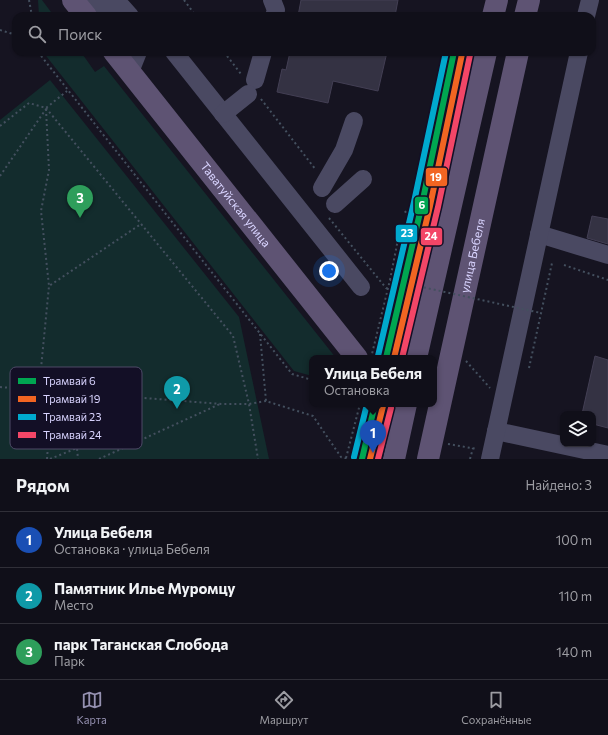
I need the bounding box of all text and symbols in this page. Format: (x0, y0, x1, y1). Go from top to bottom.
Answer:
search box (12, 12, 596, 56)
icon: search (26, 23, 48, 45)
text: Поиск (58, 25, 102, 43)
street label: Таватуйская улица (198, 159, 274, 249)
line badge: 19 (425, 167, 448, 187)
text: 19 (430, 170, 442, 183)
pin: 3 (67, 185, 93, 218)
line badge: 6 (414, 196, 429, 215)
text: 6 (419, 198, 426, 211)
street label: улица Бебеля (457, 217, 487, 294)
line badge: 23 (395, 224, 418, 243)
text: 23 (401, 226, 413, 239)
line badge: 24 (420, 227, 443, 246)
text: 24 (425, 229, 438, 242)
your location (319, 261, 339, 281)
popup (309, 355, 437, 407)
text: Улица Бебеля (324, 364, 422, 382)
legend (10, 367, 142, 449)
text: Трамвай 6 (43, 374, 96, 387)
pin: 2 (164, 376, 190, 409)
text: Остановка (324, 382, 390, 398)
text: Трамвай 19 (43, 392, 101, 405)
text: Трамвай 23 (43, 410, 101, 423)
map controls (560, 411, 596, 447)
button: layers (560, 411, 596, 447)
pin: 1 (360, 420, 386, 453)
text: Трамвай 24 (43, 428, 102, 441)
text: Рядом (16, 475, 70, 496)
text: Найдено: 3 (525, 477, 592, 493)
text: Улица Бебеля (54, 523, 152, 541)
text: 1 (26, 532, 32, 548)
text: 100 m (556, 532, 592, 548)
text: Остановка · улица Бебеля (54, 541, 210, 557)
text: Памятник Илье Муромцу (54, 579, 236, 597)
text: 2 (25, 588, 33, 604)
text: 110 m (559, 588, 592, 604)
text: Место (54, 597, 94, 613)
text: парк Таганская Слобода (54, 635, 228, 653)
text: 3 (25, 644, 33, 660)
text: 140 m (556, 644, 592, 660)
text: Парк (54, 653, 85, 669)
tab: Карта (76, 689, 107, 726)
tab: Маршрут (260, 689, 308, 726)
tab: Сохранённые (461, 689, 532, 726)

